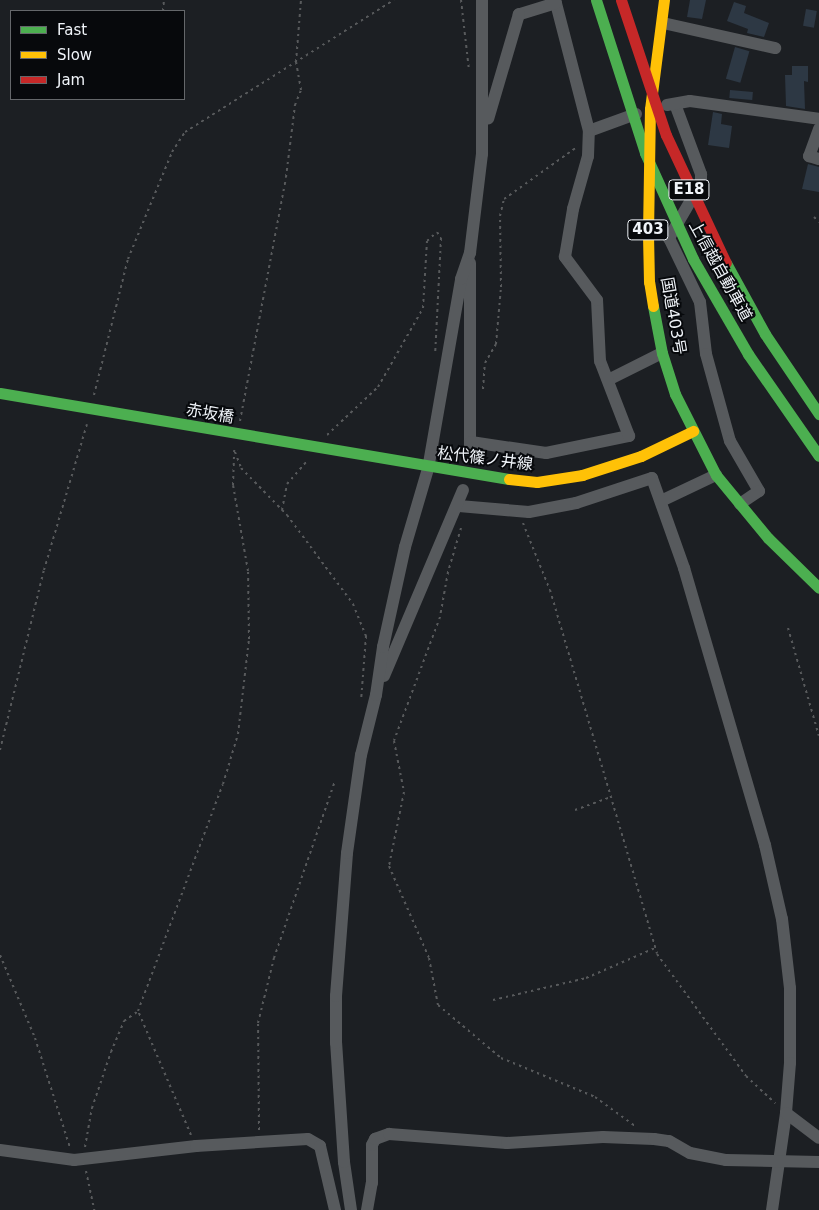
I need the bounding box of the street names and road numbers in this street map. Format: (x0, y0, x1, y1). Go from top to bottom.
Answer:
road number: E18 (668, 178, 710, 202)
street label: 上信越自動車道 (684, 217, 756, 325)
road number: 403 (627, 218, 669, 242)
street label: 国道403号 (657, 276, 689, 356)
street label: 赤坂橋 (185, 400, 235, 428)
street label: 松代篠ノ井線 (436, 444, 534, 474)

